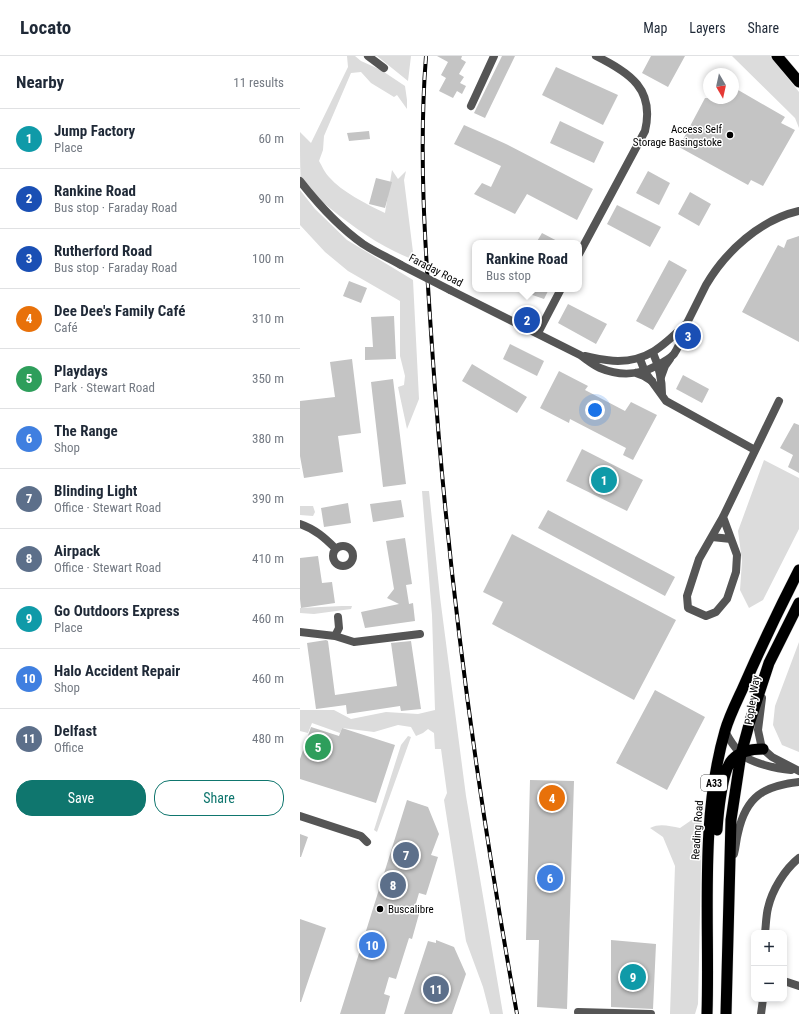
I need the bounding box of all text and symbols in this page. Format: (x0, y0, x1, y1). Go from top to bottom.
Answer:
text: Locato (20, 16, 71, 39)
text: Map (643, 20, 667, 36)
text: Layers (689, 20, 726, 36)
text: Share (748, 20, 779, 36)
north arrow (703, 68, 739, 104)
text: Nearby (16, 72, 64, 92)
text: 11 results (233, 75, 284, 90)
text: Jump Factory (54, 122, 135, 140)
place label: Access Self Storage Basingstoke (633, 123, 723, 149)
marker: Access Self Storage Basingstoke (725, 130, 735, 140)
text: 1 (26, 131, 32, 146)
text: 60 m (258, 131, 284, 146)
text: Place (54, 140, 83, 155)
text: Rankine Road (54, 182, 136, 200)
text: 2 (26, 191, 32, 206)
text: 90 m (258, 191, 284, 206)
text: Bus stop · Faraday Road (54, 200, 177, 215)
popup (472, 240, 582, 292)
text: Rutherford Road (54, 242, 152, 260)
text: Rankine Road (486, 250, 568, 268)
text: 3 (26, 251, 32, 266)
text: 100 m (252, 251, 284, 266)
street label: Faraday Road (407, 251, 465, 290)
text: Bus stop · Faraday Road (54, 260, 177, 275)
text: Bus stop (486, 268, 531, 283)
text: Dee Dee's Family Café (54, 302, 185, 320)
pin: 2 (514, 305, 540, 335)
text: 4 (26, 311, 32, 326)
text: 310 m (252, 311, 284, 326)
text: Café (54, 320, 78, 335)
pin: 3 (675, 321, 701, 351)
text: Playdays (54, 362, 108, 380)
text: 5 (26, 371, 32, 386)
text: 350 m (252, 371, 284, 386)
text: Park · Stewart Road (54, 380, 155, 395)
your location (585, 400, 605, 420)
text: The Range (54, 422, 118, 440)
text: 6 (26, 431, 32, 446)
text: 380 m (252, 431, 284, 446)
text: Shop (54, 440, 80, 455)
pin: 1 (591, 465, 617, 495)
text: Blinding Light (54, 482, 137, 500)
text: 7 (26, 491, 32, 506)
text: 390 m (252, 491, 284, 506)
text: Office · Stewart Road (54, 500, 161, 515)
text: Airpack (54, 542, 100, 560)
text: 8 (26, 551, 32, 566)
text: 410 m (252, 551, 284, 566)
text: Office · Stewart Road (54, 560, 161, 575)
text: Go Outdoors Express (54, 602, 180, 620)
text: 9 (26, 611, 32, 626)
text: 460 m (252, 611, 284, 626)
text: Place (54, 620, 83, 635)
text: Halo Accident Repair (54, 662, 180, 680)
text: 10 (22, 671, 36, 686)
text: 460 m (252, 671, 284, 686)
street label: Popley Way (742, 674, 763, 726)
text: Shop (54, 680, 80, 695)
text: Delfast (54, 722, 97, 740)
text: 11 (22, 731, 36, 746)
text: 480 m (252, 731, 284, 746)
pin: 5 (305, 732, 331, 762)
text: Office (54, 740, 84, 755)
road number: A33 (701, 775, 727, 791)
button: Save (16, 780, 146, 816)
button: Share (154, 780, 284, 816)
pin: 4 (539, 783, 565, 813)
street label: Reading Road (689, 800, 706, 860)
pin: 7 (393, 840, 419, 870)
pin: 6 (537, 863, 563, 893)
pin: 8 (380, 870, 406, 900)
place label: Buscalibre (388, 903, 434, 916)
marker: Buscalibre (375, 904, 385, 914)
pin: 10 (359, 930, 385, 960)
map controls (751, 930, 787, 1002)
button: + (751, 930, 787, 966)
pin: 9 (620, 962, 646, 992)
button: − (751, 966, 787, 1002)
pin: 11 (423, 974, 449, 1004)

